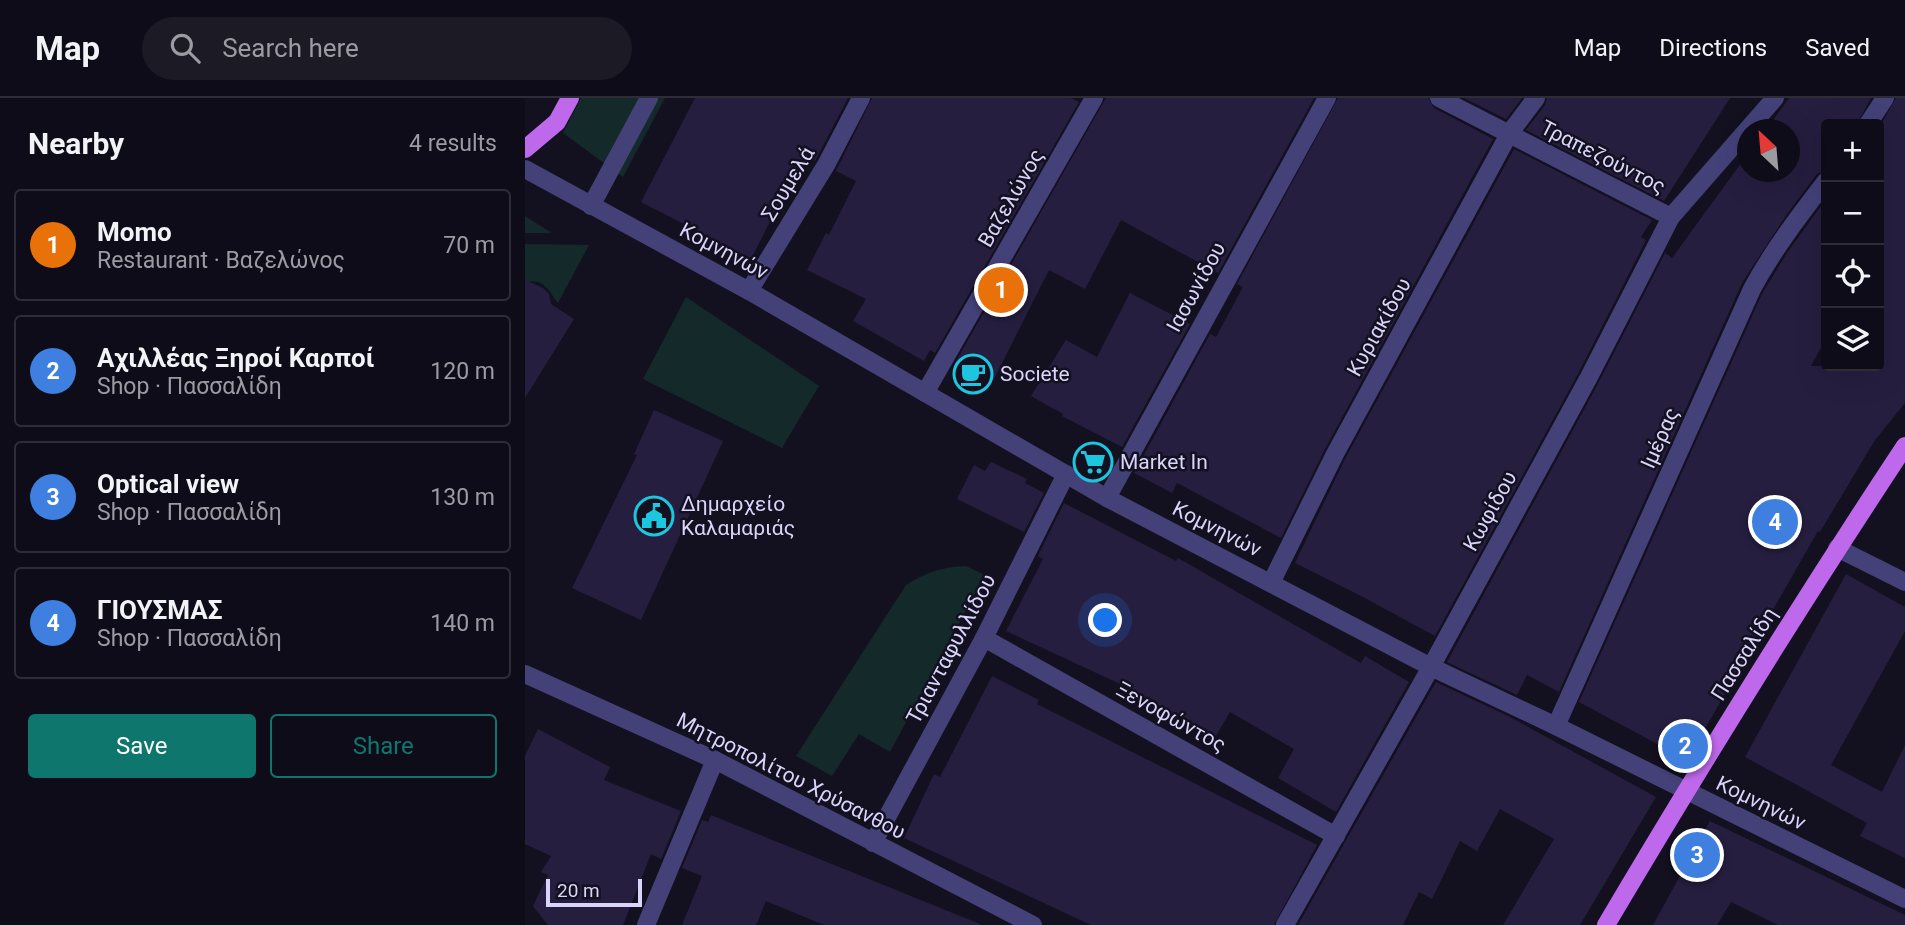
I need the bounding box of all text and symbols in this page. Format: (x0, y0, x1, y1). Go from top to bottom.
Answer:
search box (142, 17, 632, 80)
text: Map (35, 29, 100, 68)
icon: search (166, 29, 204, 67)
text: Search here (222, 33, 359, 63)
text: Map (1574, 34, 1621, 62)
text: Directions (1659, 34, 1767, 62)
text: Saved (1805, 34, 1870, 62)
street label: Τραπεζούντος (1537, 115, 1669, 199)
north arrow (1737, 119, 1800, 182)
map controls (1821, 119, 1884, 371)
button: + (1821, 119, 1884, 182)
text: Nearby (28, 126, 124, 161)
text: 4 results (409, 130, 497, 157)
street label: Σουμελά (757, 142, 820, 225)
street label: Βαζελώνος (973, 145, 1049, 251)
button: − (1821, 182, 1884, 245)
text: Momo (97, 217, 172, 247)
street label: Κομνηνών (676, 218, 772, 284)
text: 1 (46, 232, 60, 259)
text: 70 m (443, 232, 495, 259)
street label: Ιασωνίδου (1162, 238, 1230, 336)
button: locate (1821, 245, 1884, 308)
text: Restaurant · Βαζελώνος (97, 247, 345, 274)
pin: 1 (978, 264, 1024, 316)
street label: Κυριακίδου (1342, 274, 1416, 380)
button: layers (1821, 308, 1884, 371)
text: Αχιλλέας Ξηροί Καρποί (97, 343, 374, 373)
cafe icon: Societe (952, 353, 994, 395)
text: 2 (46, 358, 60, 385)
text: 120 m (430, 358, 495, 385)
place label: Societe (1000, 362, 1070, 386)
text: Shop · Πασσαλίδη (97, 373, 282, 400)
street label: Ιμέρας (1636, 404, 1684, 472)
supermarket icon: Market In (1072, 441, 1114, 483)
place label: Market In (1120, 450, 1208, 474)
street label: Κωφίδου (1458, 467, 1522, 555)
text: Optical view (97, 469, 239, 499)
text: 3 (46, 484, 60, 511)
text: 130 m (430, 484, 495, 511)
place label: Δημαρχείο Καλαμαριάς (681, 492, 795, 540)
public building icon: Δημαρχείο Καλαμαριάς (633, 495, 675, 537)
street label: Κομνηνών (1169, 496, 1265, 562)
pin: 4 (1752, 496, 1798, 548)
text: Shop · Πασσαλίδη (97, 499, 282, 526)
street label: Τριανταφυλλίδου (901, 570, 1001, 728)
text: ΓΙΟΥΣΜΑΣ (97, 595, 222, 625)
your location (1088, 603, 1122, 637)
street label: Πασσαλίδη (1706, 603, 1782, 705)
text: 4 (46, 610, 60, 637)
text: 140 m (430, 610, 495, 637)
text: Shop · Πασσαλίδη (97, 625, 282, 652)
street label: Ξενοφώντος (1112, 677, 1230, 757)
street label: Μητροπολίτου Χρύσανθου (673, 708, 909, 844)
button: Save (28, 714, 256, 778)
button: Share (270, 714, 497, 778)
pin: 2 (1662, 720, 1708, 772)
street label: Κομνηνών (1712, 771, 1810, 835)
pin: 3 (1674, 829, 1720, 881)
scale bar (546, 876, 642, 908)
text: 20 m (557, 879, 600, 902)

